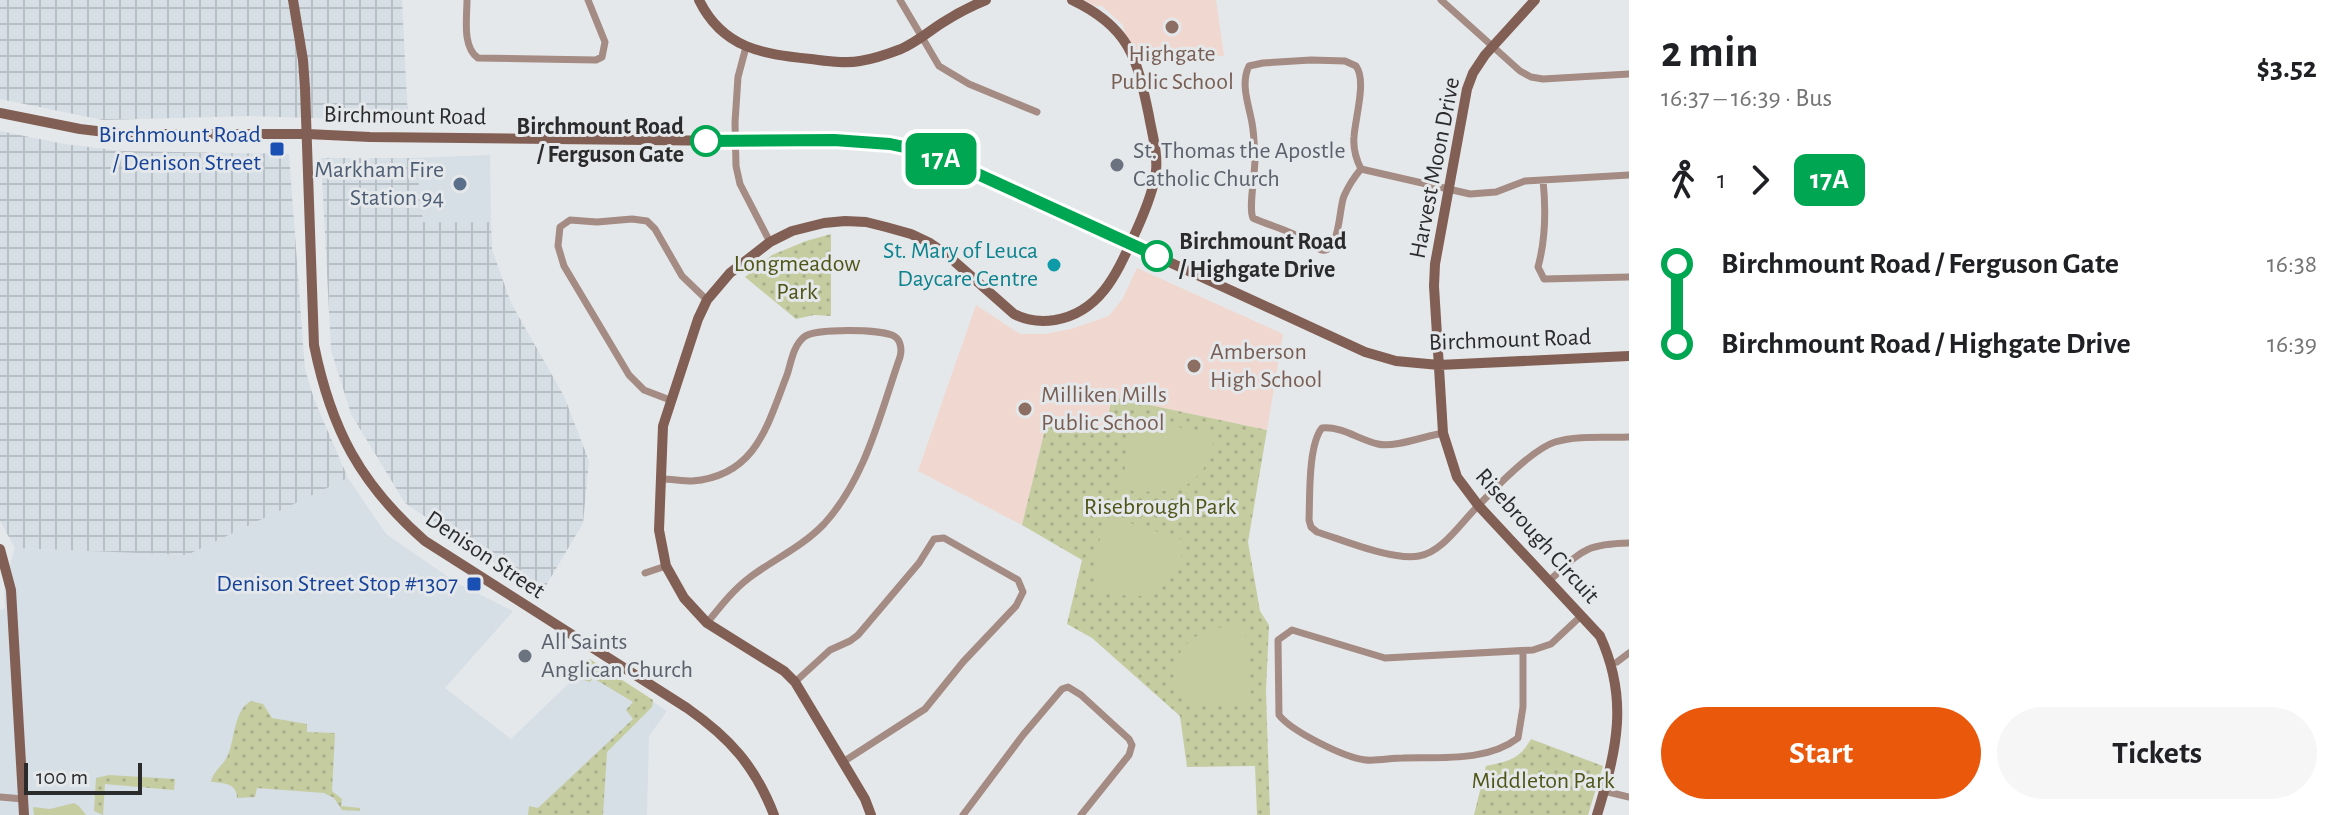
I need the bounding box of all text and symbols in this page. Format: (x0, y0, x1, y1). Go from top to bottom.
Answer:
marker: Highgate Public School (1163, 18, 1181, 36)
text: 2 min (1661, 31, 1759, 75)
place label: Highgate Public School (1110, 42, 1234, 94)
text: $3.52 (2257, 53, 2317, 83)
street label: Harvest Moon Drive (1406, 75, 1464, 261)
text: 16:37 – 16:39 · Bus (1661, 85, 1832, 111)
street label: Birchmount Road (323, 103, 487, 129)
place label: Birchmount Road / Ferguson Gate (516, 115, 684, 167)
place label: Birchmount Road / Denison Street (98, 123, 261, 175)
marker: Birchmount Road / Ferguson Gate (691, 126, 721, 156)
line badge: 17A (895, 133, 987, 185)
place label: St. Thomas the Apostle Catholic Church (1133, 139, 1345, 191)
marker: Birchmount Road / Denison Street (268, 140, 286, 158)
text: 17A (922, 145, 960, 173)
marker: St. Thomas the Apostle Catholic Church (1108, 156, 1126, 174)
place label: Markham Fire Station 94 (314, 158, 444, 210)
icon: walk (1661, 158, 1705, 202)
icon: forward (1738, 158, 1782, 202)
text: 17A (1810, 166, 1849, 194)
text: 1 (1717, 167, 1726, 193)
marker: Markham Fire Station 94 (451, 175, 469, 193)
place label: Birchmount Road / Highgate Drive (1178, 230, 1347, 282)
place label: St. Mary of Leuca Daycare Centre (883, 239, 1038, 291)
marker: Birchmount Road / Highgate Drive (1142, 241, 1172, 271)
text: Birchmount Road / Ferguson Gate (1721, 249, 2119, 279)
text: 16:38 (2267, 251, 2317, 277)
park label: Longmeadow Park (734, 252, 860, 304)
marker: St. Mary of Leuca Daycare Centre (1045, 256, 1063, 274)
street label: Birchmount Road (1428, 325, 1592, 355)
text: Birchmount Road / Highgate Drive (1721, 329, 2131, 359)
text: 16:39 (2267, 331, 2317, 357)
place label: Amberson High School (1210, 340, 1322, 392)
marker: Amberson High School (1185, 357, 1203, 375)
place label: Milliken Mills Public School (1041, 383, 1167, 435)
marker: Milliken Mills Public School (1016, 400, 1034, 418)
street label: Risebrough Circuit (1471, 464, 1604, 608)
park label: Risebrough Park (1084, 495, 1236, 519)
street label: Denison Street (421, 506, 549, 604)
place label: Denison Street Stop #1307 (216, 572, 458, 596)
marker: Denison Street Stop #1307 (465, 575, 483, 593)
place label: All Saints Anglican Church (541, 630, 693, 682)
marker: All Saints Anglican Church (516, 647, 534, 665)
button: Start (1661, 707, 1981, 799)
button: Tickets (1997, 707, 2317, 799)
scale bar (24, 759, 142, 795)
text: 100 m (36, 766, 88, 788)
park label: Middleton Park (1471, 769, 1615, 793)

